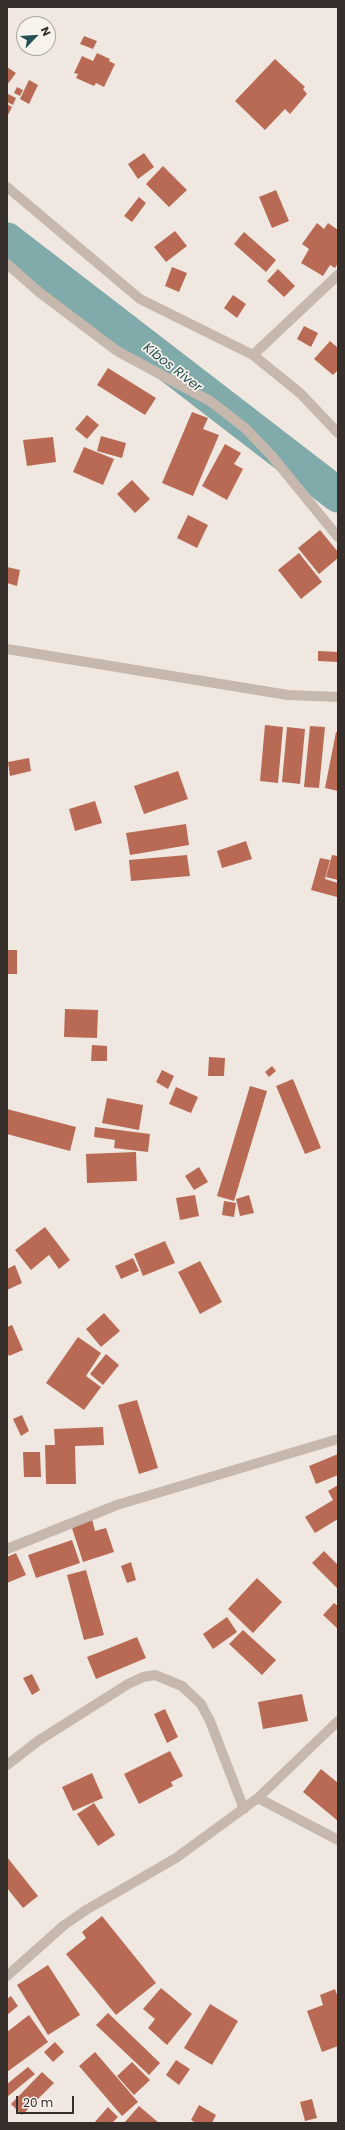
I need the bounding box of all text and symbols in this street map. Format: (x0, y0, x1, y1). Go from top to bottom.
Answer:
north arrow (16, 16, 56, 56)
text: N (37, 24, 55, 38)
water label: Kibos River (140, 340, 204, 396)
scale bar (18, 2088, 76, 2114)
text: 20 m (23, 2094, 53, 2111)

